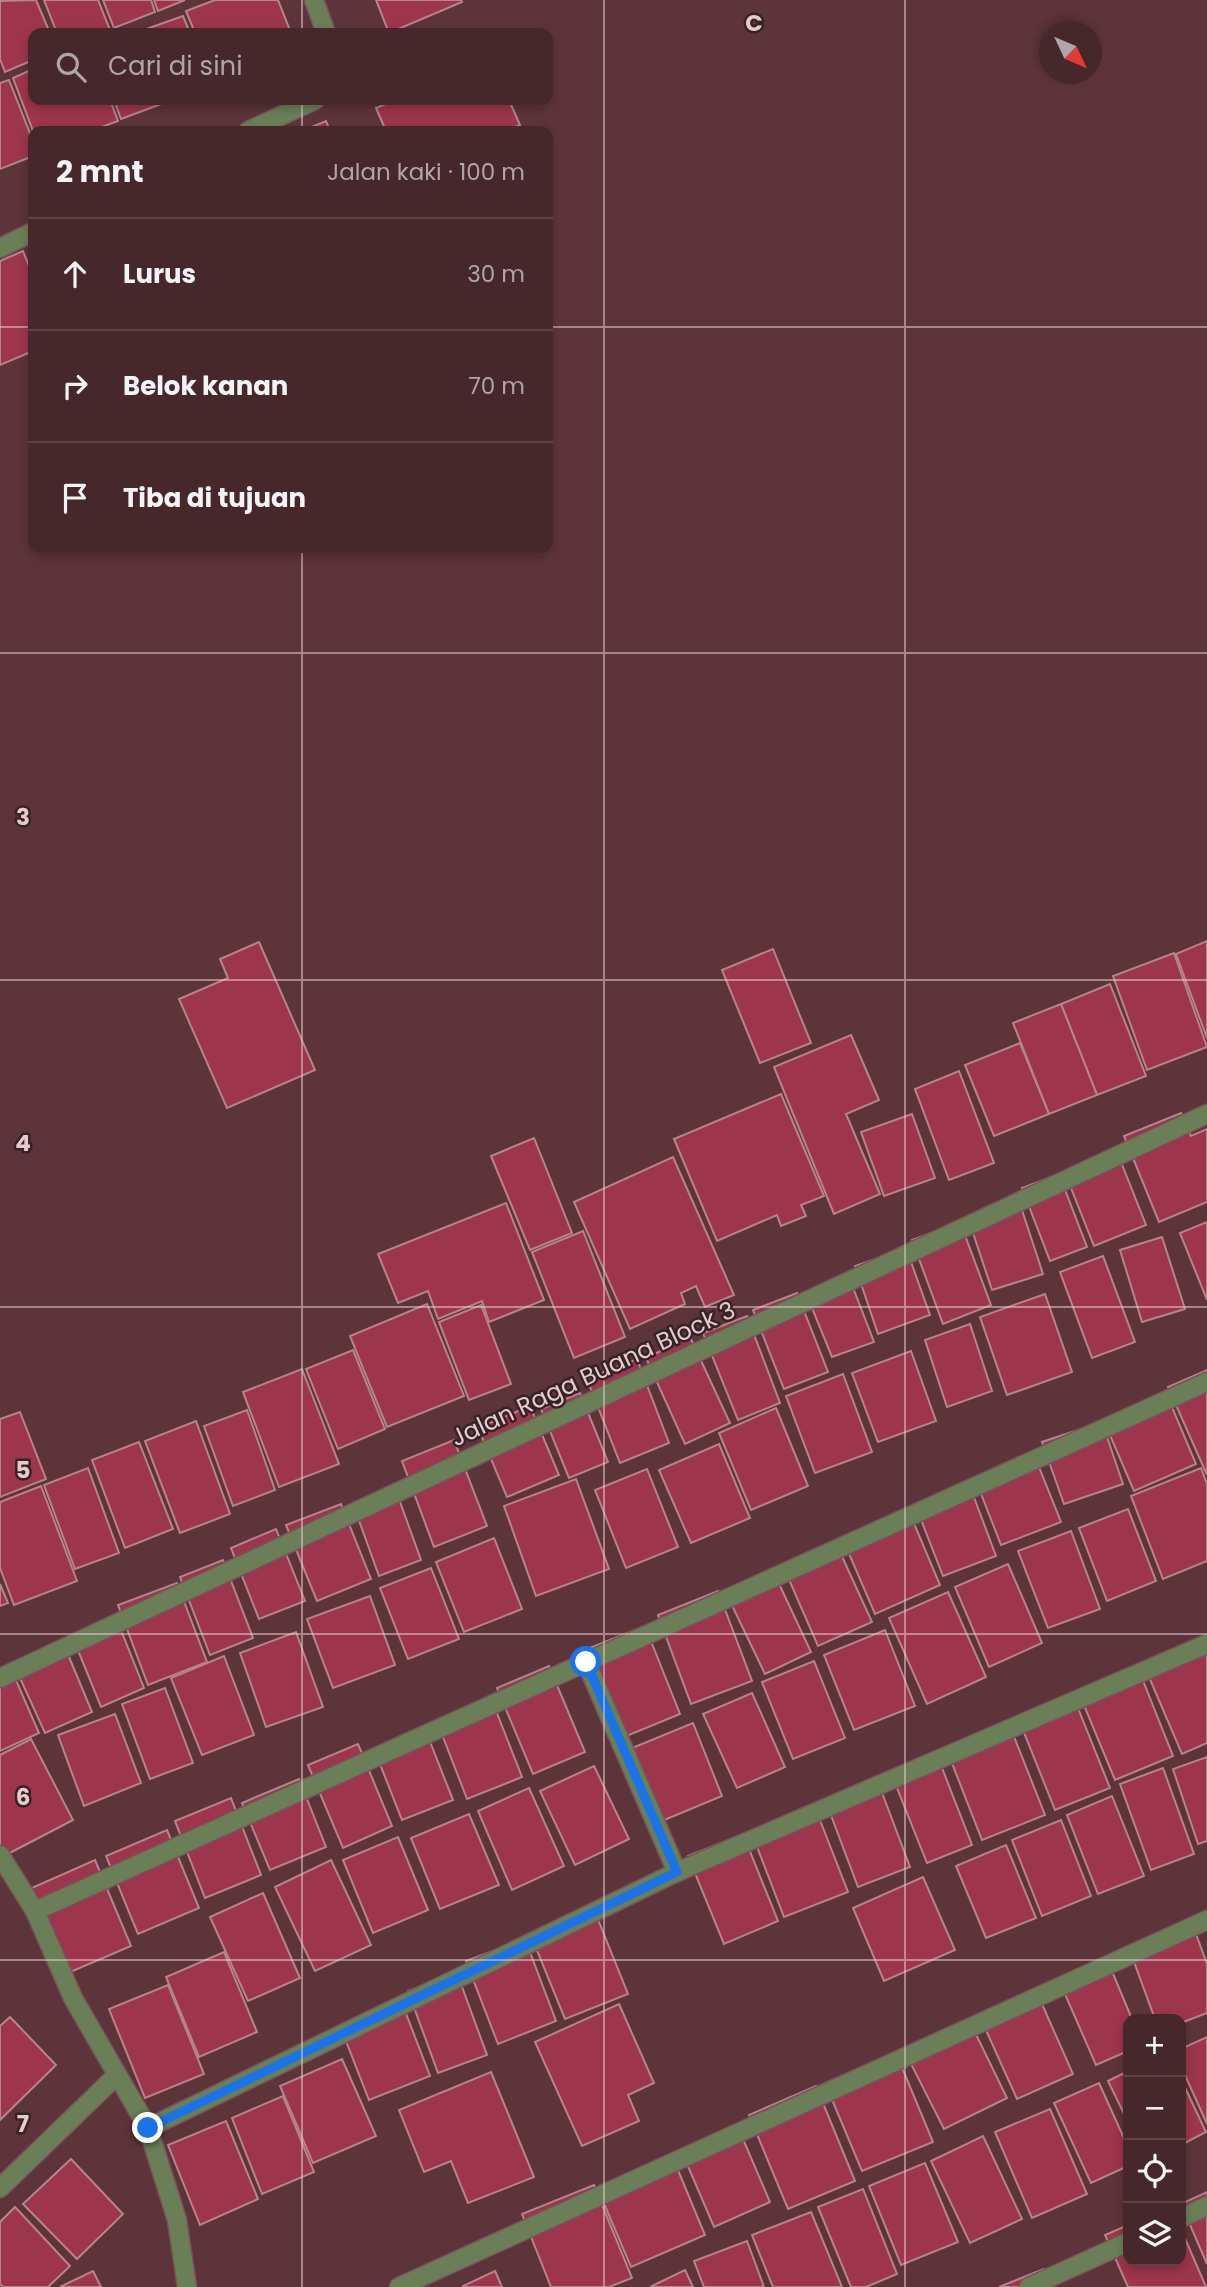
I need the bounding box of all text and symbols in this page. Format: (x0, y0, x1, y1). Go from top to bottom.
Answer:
text: C (745, 7, 763, 39)
north arrow (1039, 21, 1102, 84)
search box (28, 28, 553, 105)
icon: search (52, 48, 90, 86)
text: Cari di sini (108, 48, 243, 84)
text: 2 mnt (56, 150, 144, 193)
text: Jalan kaki · 100 m (327, 156, 525, 188)
icon: ahead (56, 255, 94, 293)
text: Lurus (123, 256, 196, 292)
text: 30 m (467, 258, 525, 290)
icon: right (56, 367, 94, 405)
text: Belok kanan (123, 368, 288, 404)
text: 70 m (468, 370, 525, 402)
icon: arrive (56, 479, 94, 517)
text: Tiba di tujuan (123, 480, 306, 516)
text: 3 (16, 801, 30, 833)
text: 4 (15, 1127, 31, 1159)
street label: Jalan Raga Buana Block 3 (445, 1293, 740, 1454)
text: 5 (16, 1454, 30, 1486)
route start (570, 1646, 601, 1677)
text: 6 (16, 1781, 30, 1813)
map controls (1123, 2014, 1186, 2266)
button: + (1123, 2014, 1186, 2077)
button: − (1123, 2077, 1186, 2140)
text: 7 (17, 2108, 29, 2140)
route end (132, 2112, 163, 2143)
button: locate (1123, 2140, 1186, 2203)
button: layers (1123, 2203, 1186, 2266)

